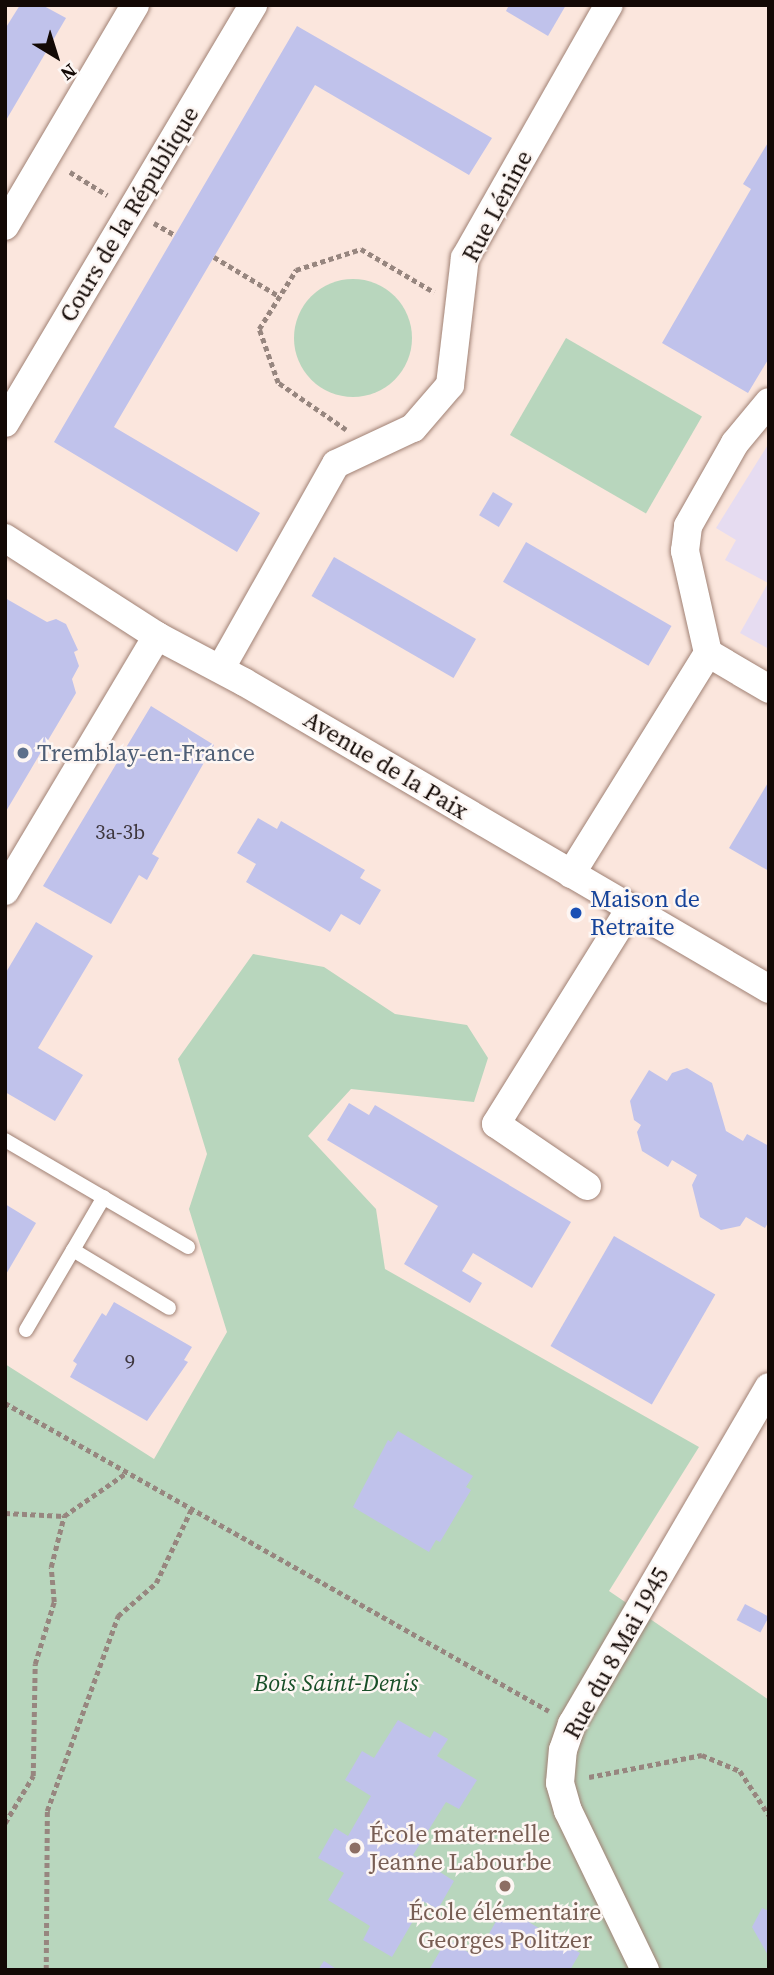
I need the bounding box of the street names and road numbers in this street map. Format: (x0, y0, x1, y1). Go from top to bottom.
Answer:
street label: Cours de la République (53, 101, 205, 327)
street label: Rue Lénine (456, 145, 538, 267)
street label: Avenue de la Paix (299, 705, 473, 825)
street label: Rue du 8 Mai 1945 (557, 1562, 675, 1744)

